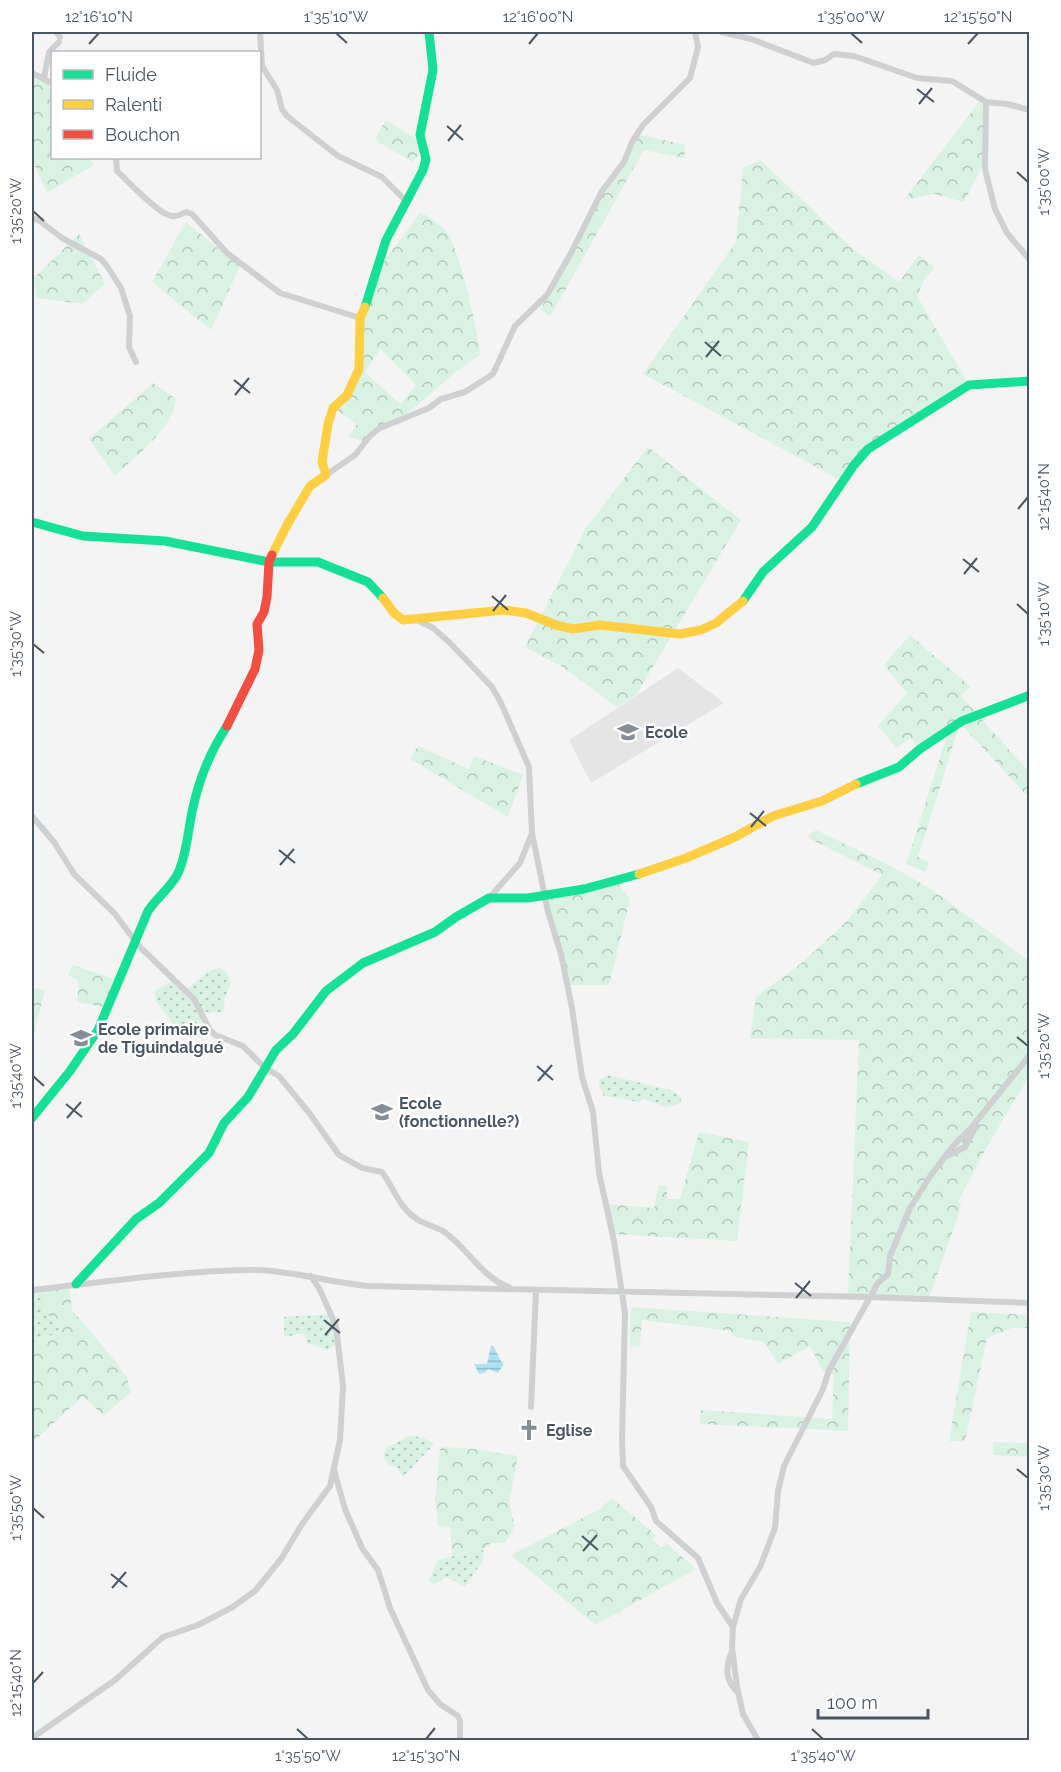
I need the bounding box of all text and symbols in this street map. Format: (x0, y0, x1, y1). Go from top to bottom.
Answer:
text: 12°16'10"N (65, 8, 133, 26)
text: 1°35'10"W (304, 8, 369, 26)
text: 12°16'00"N (503, 8, 573, 26)
text: 1°35'00"W (817, 8, 885, 26)
text: 12°15'50"N (944, 8, 1012, 26)
legend (51, 51, 261, 159)
text: Fluide (105, 64, 157, 85)
text: Ralenti (105, 94, 162, 115)
text: Bouchon (105, 124, 180, 145)
text: 1°35'00"W (1035, 148, 1053, 216)
text: 1°35'20"W (7, 178, 25, 244)
text: 12°15'40"N (1035, 463, 1053, 531)
text: 1°35'10"W (1035, 581, 1053, 646)
text: 1°35'30"W (7, 611, 25, 677)
school or university icon: Ecole (616, 720, 640, 744)
place label: Ecole (645, 723, 688, 742)
text: 1°35'20"W (1035, 1013, 1053, 1079)
place label: Ecole primaire de Tiguindalgué (98, 1020, 224, 1057)
school or university icon: Ecole primaire de Tiguindalgué (69, 1026, 93, 1050)
text: 1°35'40"W (7, 1043, 25, 1109)
place label: Ecole (fonctionnelle?) (399, 1094, 519, 1131)
school or university icon: Ecole (fonctionnelle?) (370, 1100, 394, 1124)
church icon: Eglise (517, 1418, 541, 1442)
place label: Eglise (546, 1421, 593, 1440)
text: 1°35'30"W (1035, 1445, 1053, 1511)
text: 1°35'50"W (7, 1475, 25, 1541)
text: 12°15'40"N (7, 1649, 25, 1717)
scale bar (818, 1682, 928, 1720)
text: 100 m (827, 1692, 878, 1713)
text: 1°35'50"W (275, 1747, 341, 1765)
text: 12°15'30"N (392, 1747, 460, 1765)
text: 1°35'40"W (790, 1747, 856, 1765)

